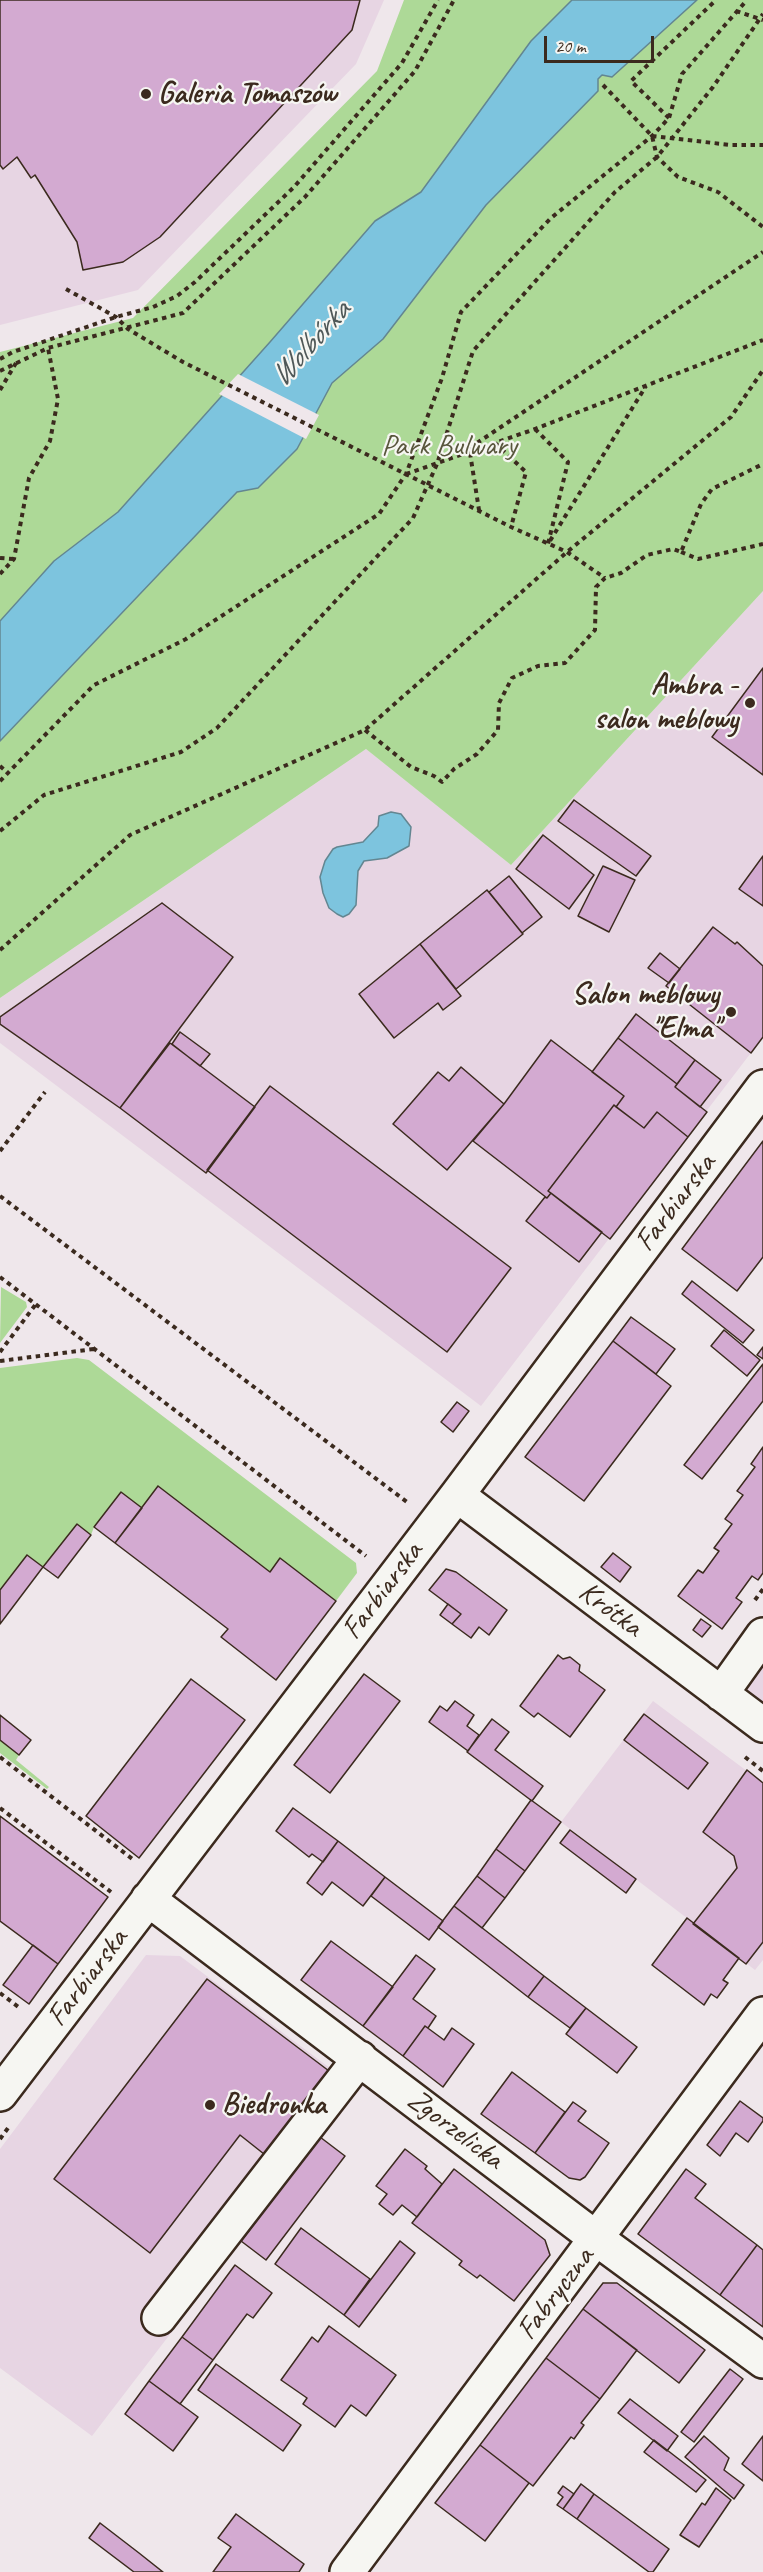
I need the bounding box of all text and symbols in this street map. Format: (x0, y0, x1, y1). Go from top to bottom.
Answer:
scale bar (547, 24, 656, 62)
text: 20 m (555, 35, 586, 57)
place label: Galeria Tomaszów (158, 76, 336, 112)
marker: Galeria Tomaszów (139, 87, 153, 101)
water label: Wolbórka (263, 293, 359, 395)
park label: Park Bulwary (381, 428, 517, 464)
place label: Ambra - salon meblowy (595, 668, 738, 738)
marker: Ambra - salon meblowy (743, 696, 757, 710)
place label: Salon meblowy "Elma" (571, 977, 719, 1048)
marker: Salon meblowy "Elma" (724, 1005, 738, 1019)
street label: Farbiarska (628, 1147, 724, 1259)
street label: Farbiarska (335, 1535, 431, 1647)
street label: Krótka (571, 1574, 649, 1646)
street label: Farbiarska (40, 1922, 136, 2034)
street label: Zgorzelicka (400, 2082, 510, 2178)
place label: Biedronka (222, 2087, 326, 2123)
marker: Biedronka (203, 2098, 217, 2112)
street label: Fabryczna (510, 2241, 602, 2347)

